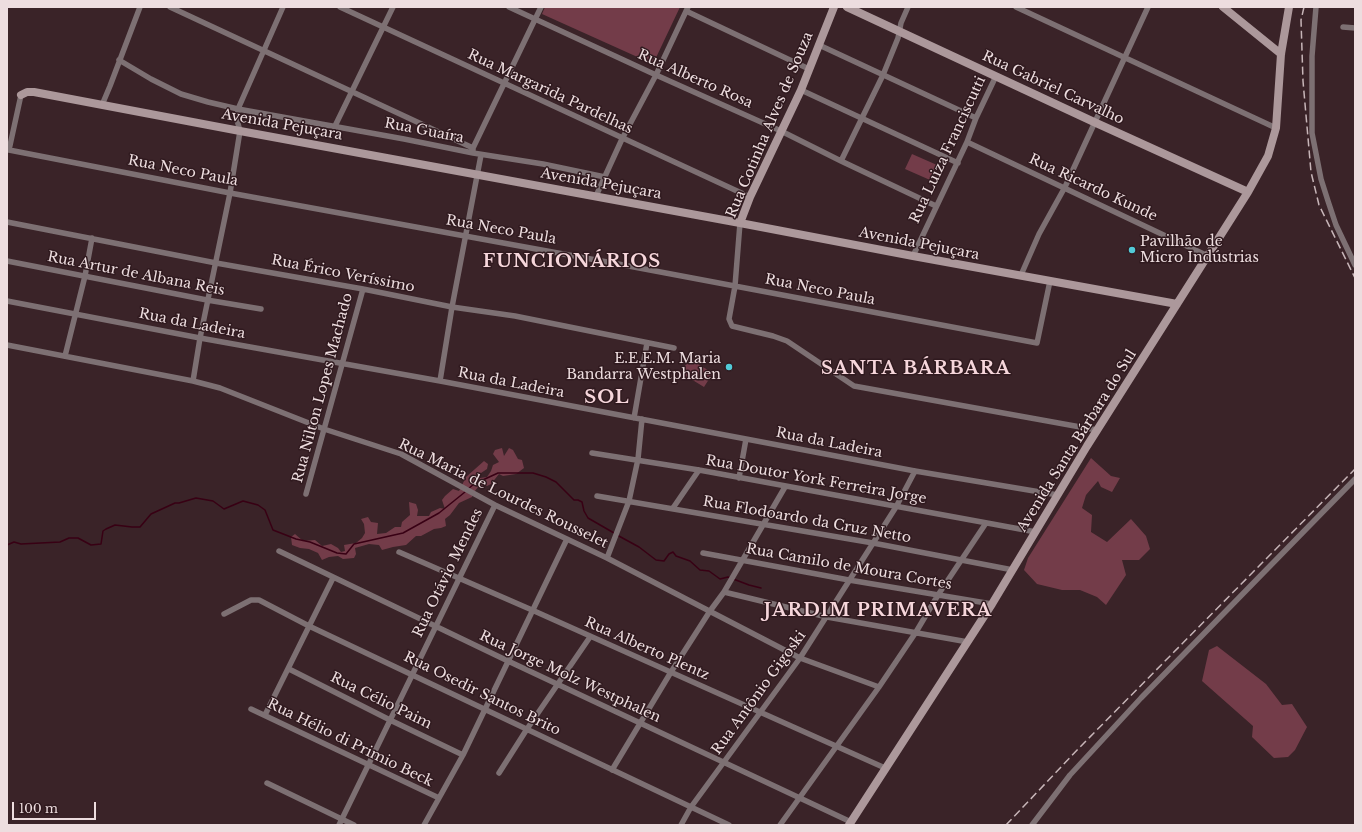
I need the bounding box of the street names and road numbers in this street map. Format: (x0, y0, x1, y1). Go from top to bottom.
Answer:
street label: Rua Cotinha Alves de Souza (723, 30, 817, 220)
street label: Rua Margarida Pardelhas (465, 46, 635, 138)
street label: Rua Alberto Rosa (635, 46, 755, 112)
street label: Rua Gabriel Carvalho (979, 48, 1127, 128)
street label: Rua Luiza Franciscutti (907, 74, 989, 226)
street label: Avenida Pejuçara (220, 106, 344, 144)
street label: Rua Guaíra (383, 115, 465, 147)
street label: Rua Ricardo Kunde (1026, 151, 1160, 225)
street label: Rua Neco Paula (126, 152, 240, 190)
street label: Avenida Pejuçara (539, 165, 663, 203)
street label: Rua Neco Paula (444, 212, 558, 248)
street label: Avenida Pejuçara (857, 224, 981, 264)
street label: Rua Artur de Albana Reis (46, 249, 226, 299)
street label: Rua Érico Veríssimo (270, 252, 416, 296)
street label: Rua Neco Paula (763, 271, 877, 309)
street label: Rua Nilton Lopes Machado (290, 291, 356, 485)
street label: Rua da Ladeira (137, 305, 247, 343)
street label: Avenida Santa Bárbara do Sul (1014, 347, 1140, 535)
street label: Rua da Ladeira (456, 364, 566, 402)
street label: Rua da Ladeira (774, 424, 884, 462)
street label: Rua Maria de Lourdes Rousselet (395, 436, 611, 552)
street label: Rua Doutor York Ferreira Jorge (704, 452, 928, 508)
street label: Rua Flodoardo da Cruz Netto (702, 493, 912, 547)
street label: Rua Otávio Mendes (410, 506, 486, 640)
street label: Rua Camilo de Moura Cortes (745, 541, 953, 593)
street label: Rua Alberto Plentz (582, 614, 712, 684)
street label: Rua Jorge Molz Westphalen (477, 628, 663, 726)
street label: Rua Antônio Gigoski (708, 628, 810, 758)
street label: Rua Osedir Santos Brito (401, 649, 563, 739)
street label: Rua Célio Paim (327, 669, 435, 733)
street label: Rua Hélio di Primio Beck (264, 695, 436, 791)

